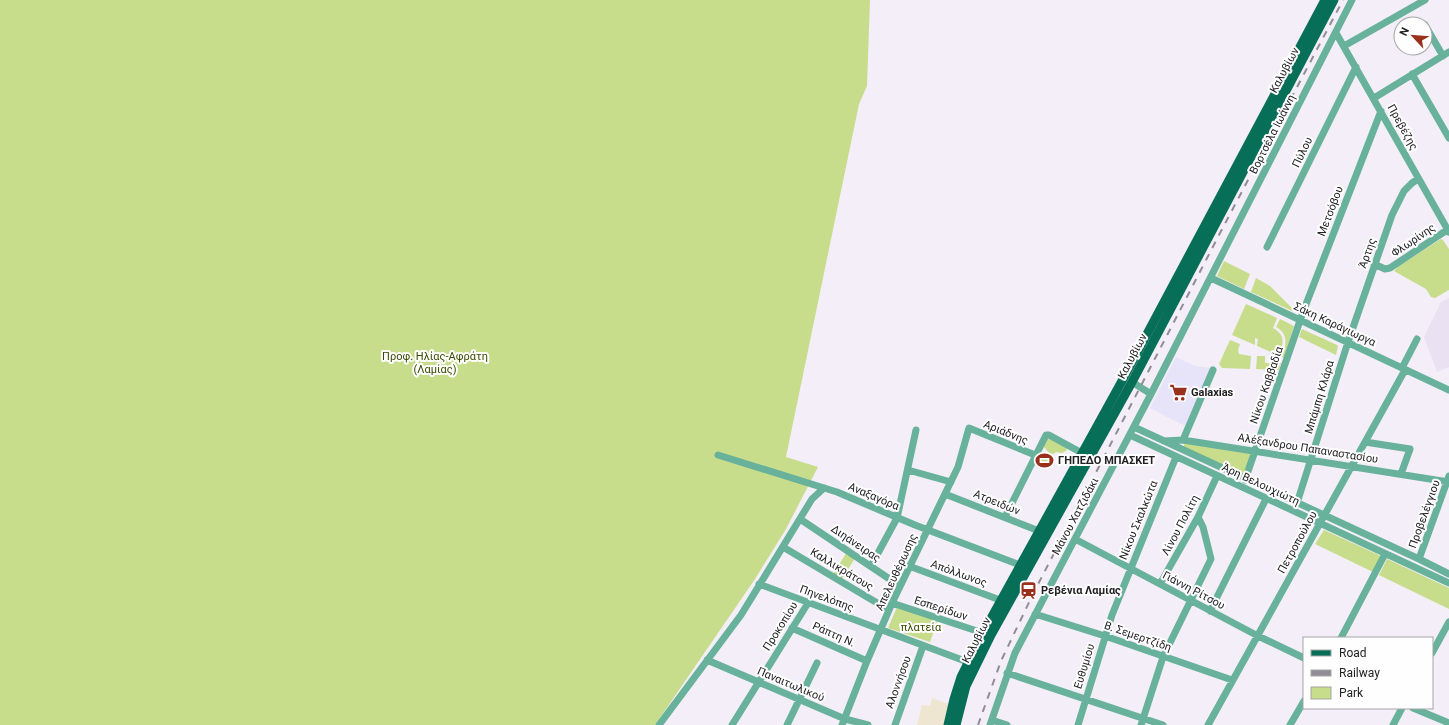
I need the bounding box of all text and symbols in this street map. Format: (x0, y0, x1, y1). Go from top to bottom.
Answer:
north arrow (1393, 16, 1433, 56)
text: N (1397, 25, 1412, 38)
street label: Καλυβίων (1267, 45, 1302, 95)
street label: Βορτσέλα Ιωάννη (1247, 92, 1298, 176)
street label: Πρεβέζης (1385, 102, 1420, 152)
street label: Πύλου (1290, 135, 1315, 170)
street label: Μετσόβου (1315, 184, 1346, 238)
street label: Φλωρίνης (1389, 221, 1438, 260)
street label: Άρτης (1356, 236, 1379, 270)
street label: Σάκη Καράγιωργα (1292, 300, 1379, 349)
street label: Καλυβίων (1115, 331, 1150, 381)
street label: Νίκου Καββαδία (1247, 344, 1286, 425)
park label: Προφ. Ηλίας-Αφράτη (Λαμίας) (382, 350, 488, 376)
street label: Μπάμπη Κλάρα (1302, 358, 1337, 435)
supermarket icon: Galaxias (1168, 382, 1188, 402)
place label: Galaxias (1191, 386, 1234, 399)
street label: Αριάδνης (982, 418, 1030, 447)
street label: Αλέξανδρου Παπαναστασίου (1237, 431, 1379, 466)
sports icon: ΓΗΠΕΔΟ ΜΠΑΣΚΕΤ (1035, 450, 1055, 470)
place label: ΓΗΠΕΔΟ ΜΠΑΣΚΕΤ (1058, 454, 1155, 467)
street label: Άρη Βελουχιώτη (1220, 461, 1302, 508)
street label: Μάνου Χατζιδάκι (1049, 475, 1102, 557)
street label: Νίκου Σκαλκώτα (1117, 478, 1161, 562)
street label: Προβελέγγιου (1406, 478, 1443, 550)
street label: Αναξαγόρα (846, 480, 902, 513)
street label: Ατρειδών (972, 487, 1023, 518)
street label: Λίνου Πολίτη (1159, 493, 1202, 558)
street label: Πετροπούλου (1275, 509, 1320, 576)
street label: Διηάνειρας (828, 522, 883, 565)
street label: Απελευθέρωσης (873, 532, 920, 613)
street label: Καλλικράτους (808, 545, 876, 593)
street label: Απόλλωνος (929, 557, 989, 590)
street label: Γιάννη Ρίτσου (1160, 569, 1227, 612)
station icon: Ρεβένια Λαμίας (1018, 580, 1038, 600)
street label: Πηνελόπης (798, 583, 856, 614)
place label: Ρεβένια Λαμίας (1041, 584, 1121, 597)
street label: Εσπερίδων (913, 594, 970, 623)
street label: Προκοπίου (760, 599, 801, 653)
street label: Καλυβίων (959, 615, 994, 665)
street label: Ράπτη Ν. (811, 619, 857, 650)
street label: Β. Σεμερτζίδη (1102, 619, 1173, 654)
park label: πλατεία (901, 621, 942, 634)
legend (1303, 637, 1433, 709)
street label: Ευθυμίου (1071, 642, 1097, 690)
text: Road (1339, 646, 1367, 660)
street label: Αλοννήσου (883, 654, 914, 710)
street label: Παναιτωλικού (755, 664, 826, 704)
text: Railway (1339, 666, 1380, 680)
text: Park (1339, 686, 1364, 700)

